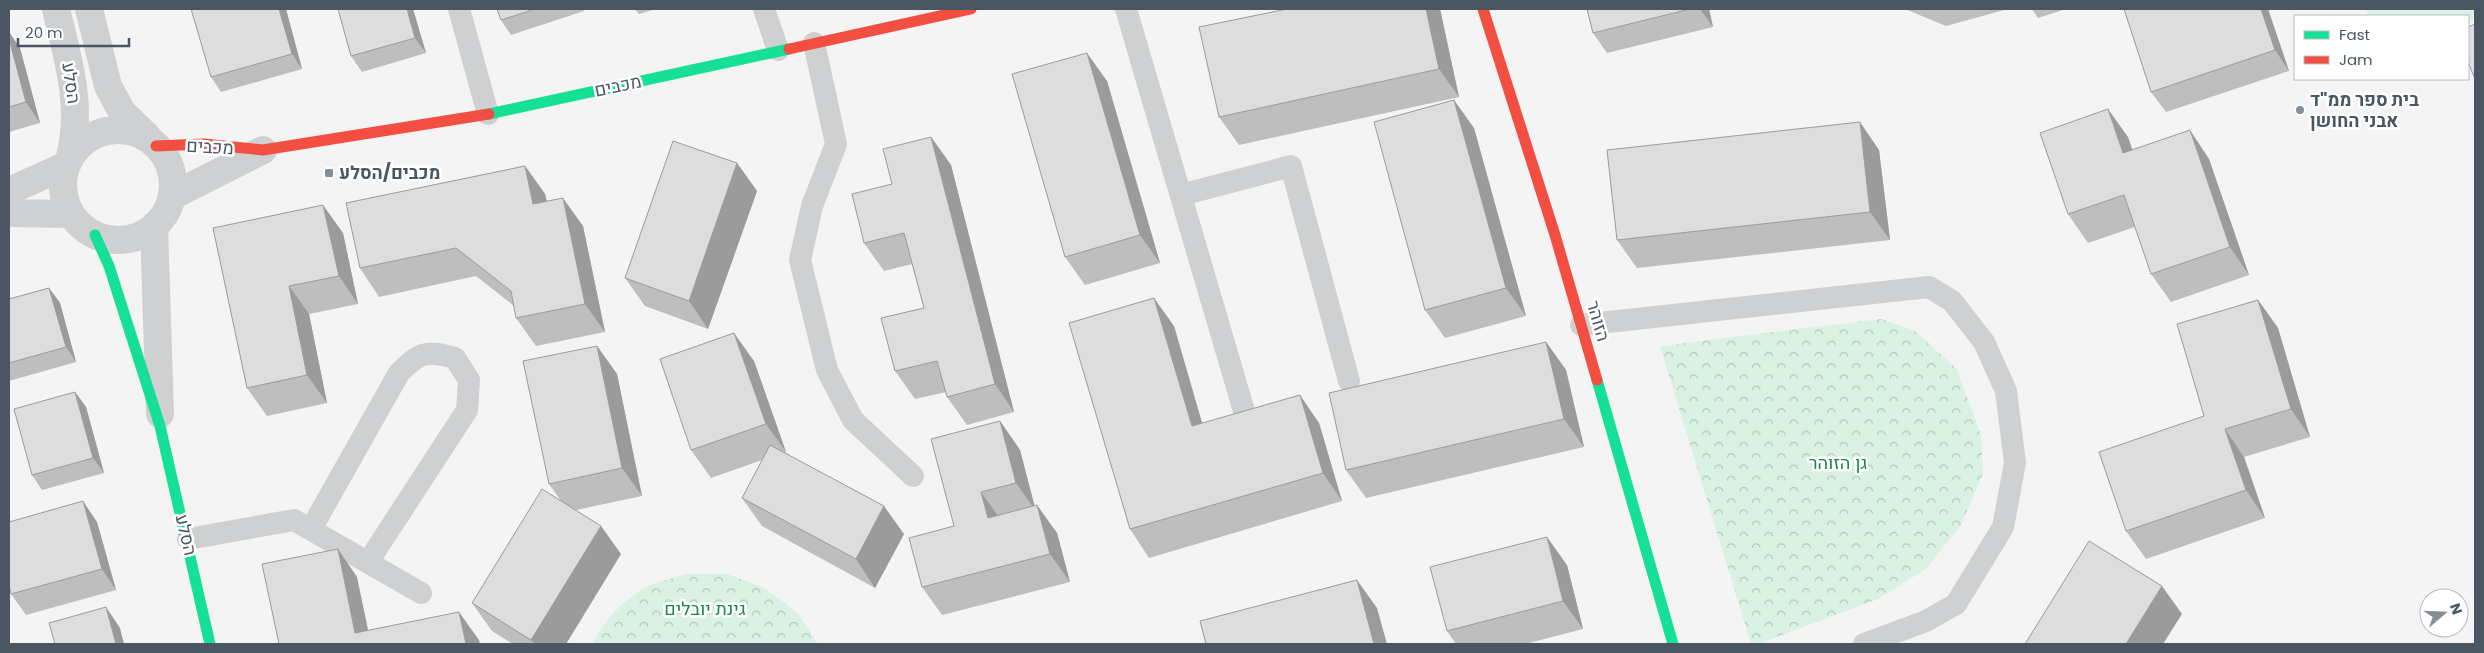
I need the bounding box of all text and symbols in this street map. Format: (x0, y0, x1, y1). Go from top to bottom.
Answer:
scale bar (18, 15, 129, 47)
legend (2294, 15, 2469, 80)
text: 20 m (25, 22, 63, 43)
text: Fast (2339, 24, 2370, 45)
text: Jam (2339, 49, 2373, 70)
street label: הסלע (56, 61, 87, 105)
street label: מכבים (592, 68, 644, 103)
place label: בית ספר ממ"ד אבני החושן (2310, 87, 2419, 133)
marker: בית ספר ממ"ד אבני החושן (2294, 104, 2306, 116)
street label: מכבים (186, 133, 234, 160)
place label: מכבים/הסלע (339, 160, 440, 185)
marker: מכבים/הסלע (323, 167, 335, 179)
street label: הזוהר (1581, 297, 1616, 344)
park label: גן הזוהר (1809, 450, 1867, 475)
street label: הסלע (170, 512, 203, 558)
north arrow (2419, 588, 2469, 638)
park label: גינת יובלים (664, 596, 746, 621)
text: N (2445, 601, 2467, 617)

